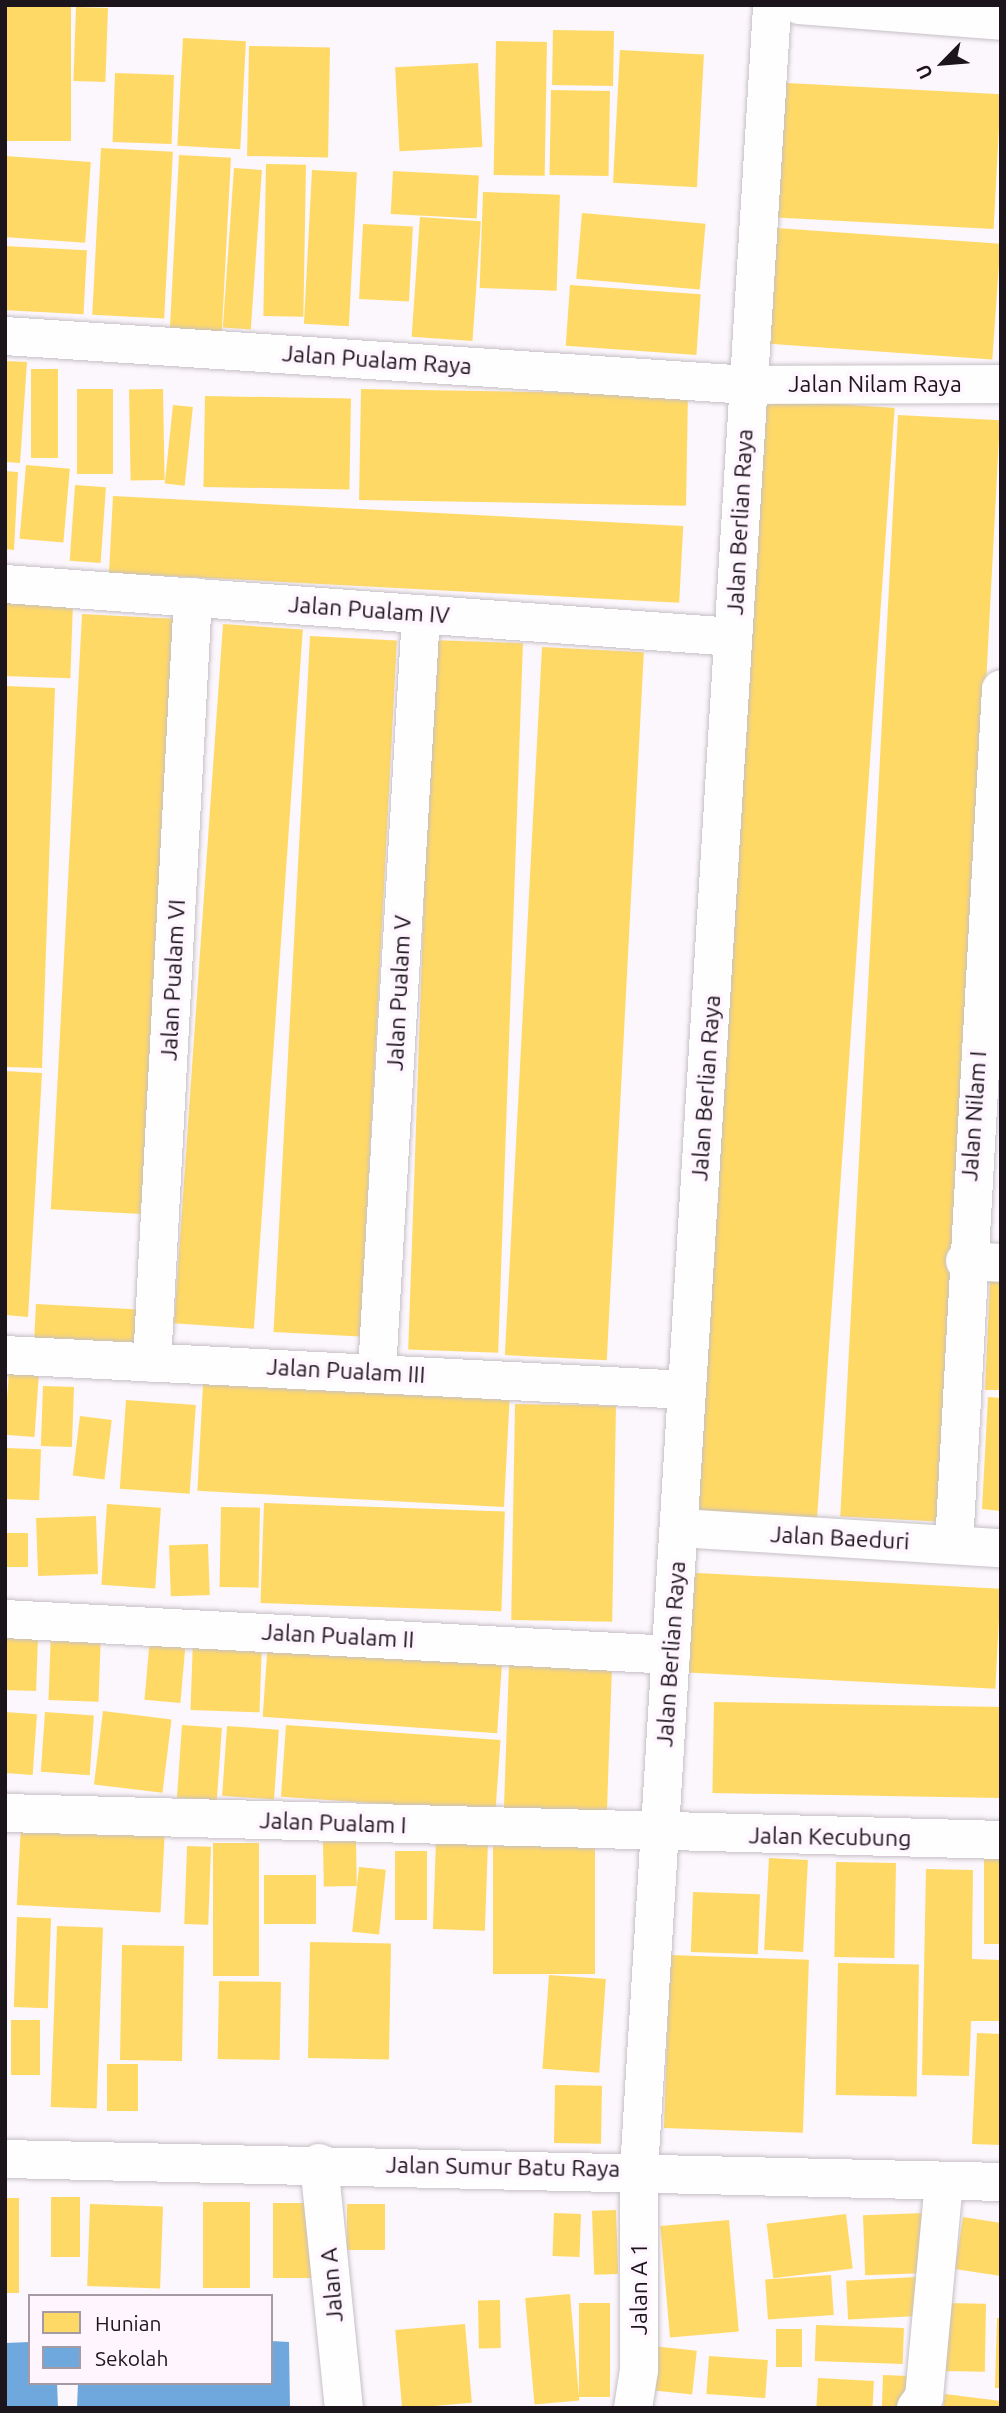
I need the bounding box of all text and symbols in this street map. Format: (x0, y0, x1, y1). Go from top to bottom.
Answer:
north arrow (908, 28, 978, 98)
text: U (911, 61, 937, 83)
street label: Jalan Pualam Raya (281, 340, 473, 380)
street label: Jalan Nilam Raya (788, 370, 962, 398)
street label: Jalan Berlian Raya (721, 428, 759, 616)
street label: Jalan Pualam IV (287, 591, 451, 629)
street label: Jalan Pualam VI (155, 899, 191, 1061)
street label: Jalan Pualam V (381, 915, 417, 1071)
street label: Jalan Berlian Raya (686, 994, 726, 1182)
street label: Jalan Nilam I (956, 1050, 992, 1182)
street label: Jalan Pualam III (266, 1353, 426, 1389)
street label: Jalan Baeduri (770, 1521, 910, 1555)
street label: Jalan Berlian Raya (651, 1560, 691, 1748)
street label: Jalan Pualam II (261, 1618, 415, 1654)
street label: Jalan Pualam I (259, 1807, 407, 1839)
street label: Jalan Kecubung (748, 1822, 912, 1852)
street label: Jalan Sumur Batu Raya (386, 2151, 620, 2183)
street label: Jalan A 1 (625, 2243, 653, 2335)
street label: Jalan A (315, 2247, 349, 2323)
legend (28, 2294, 273, 2385)
text: Hunian (95, 2311, 162, 2335)
text: Sekolah (95, 2346, 168, 2370)

